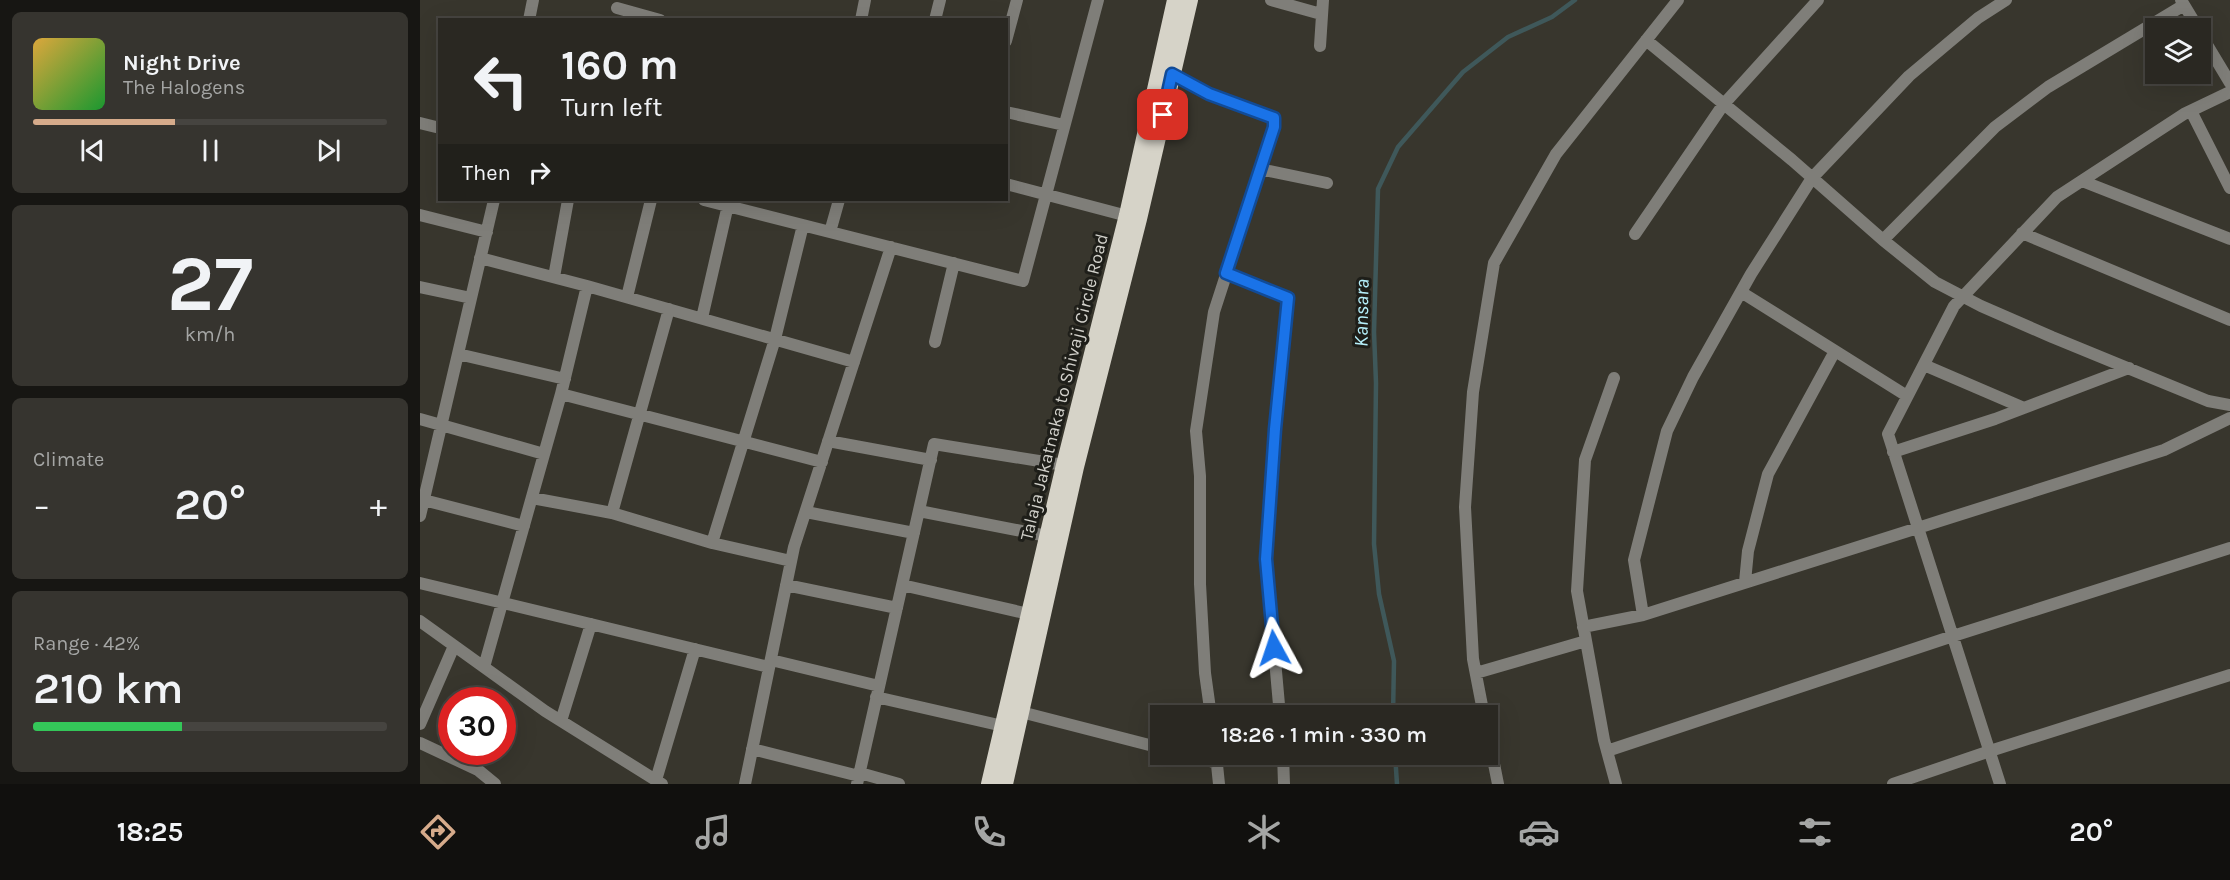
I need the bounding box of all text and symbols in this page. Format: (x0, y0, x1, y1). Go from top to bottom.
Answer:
map controls (2145, 18, 2211, 84)
button: layers (2145, 18, 2211, 84)
text: 160 m (561, 40, 679, 90)
icon: left (462, 42, 540, 120)
text: Night Drive (123, 50, 241, 76)
text: The Halogens (123, 76, 245, 99)
pin (1137, 89, 1188, 140)
text: Turn left (561, 91, 662, 123)
icon: arrive (1146, 98, 1179, 131)
icon: previous (76, 134, 109, 167)
icon: pause (194, 134, 227, 167)
icon: next (312, 134, 345, 167)
icon: right (523, 156, 556, 189)
text: Then (462, 160, 511, 186)
street label: Talaja Jakatnaka to Shivaji Circle Road (1015, 231, 1113, 543)
text: 27 (167, 238, 253, 330)
water label: Kansara (1349, 279, 1374, 347)
text: km/h (185, 323, 235, 346)
text: Climate (33, 448, 104, 471)
text: 20° (174, 478, 246, 530)
text: − (33, 486, 50, 524)
text: + (370, 486, 387, 524)
position arrow (1242, 616, 1306, 680)
text: Range · 42% (33, 632, 140, 655)
text: 210 km (33, 662, 184, 714)
speed limit sign: 30 (438, 687, 516, 765)
text: 18:26 · 1 min · 330 m (1221, 722, 1427, 748)
icon: directions (417, 811, 459, 853)
icon: music (692, 811, 734, 853)
icon: phone (968, 811, 1010, 853)
icon: climate (1243, 811, 1285, 853)
icon: car (1518, 811, 1560, 853)
icon: filters (1794, 811, 1836, 853)
text: 18:25 (117, 816, 183, 848)
text: 20° (2069, 816, 2113, 848)

